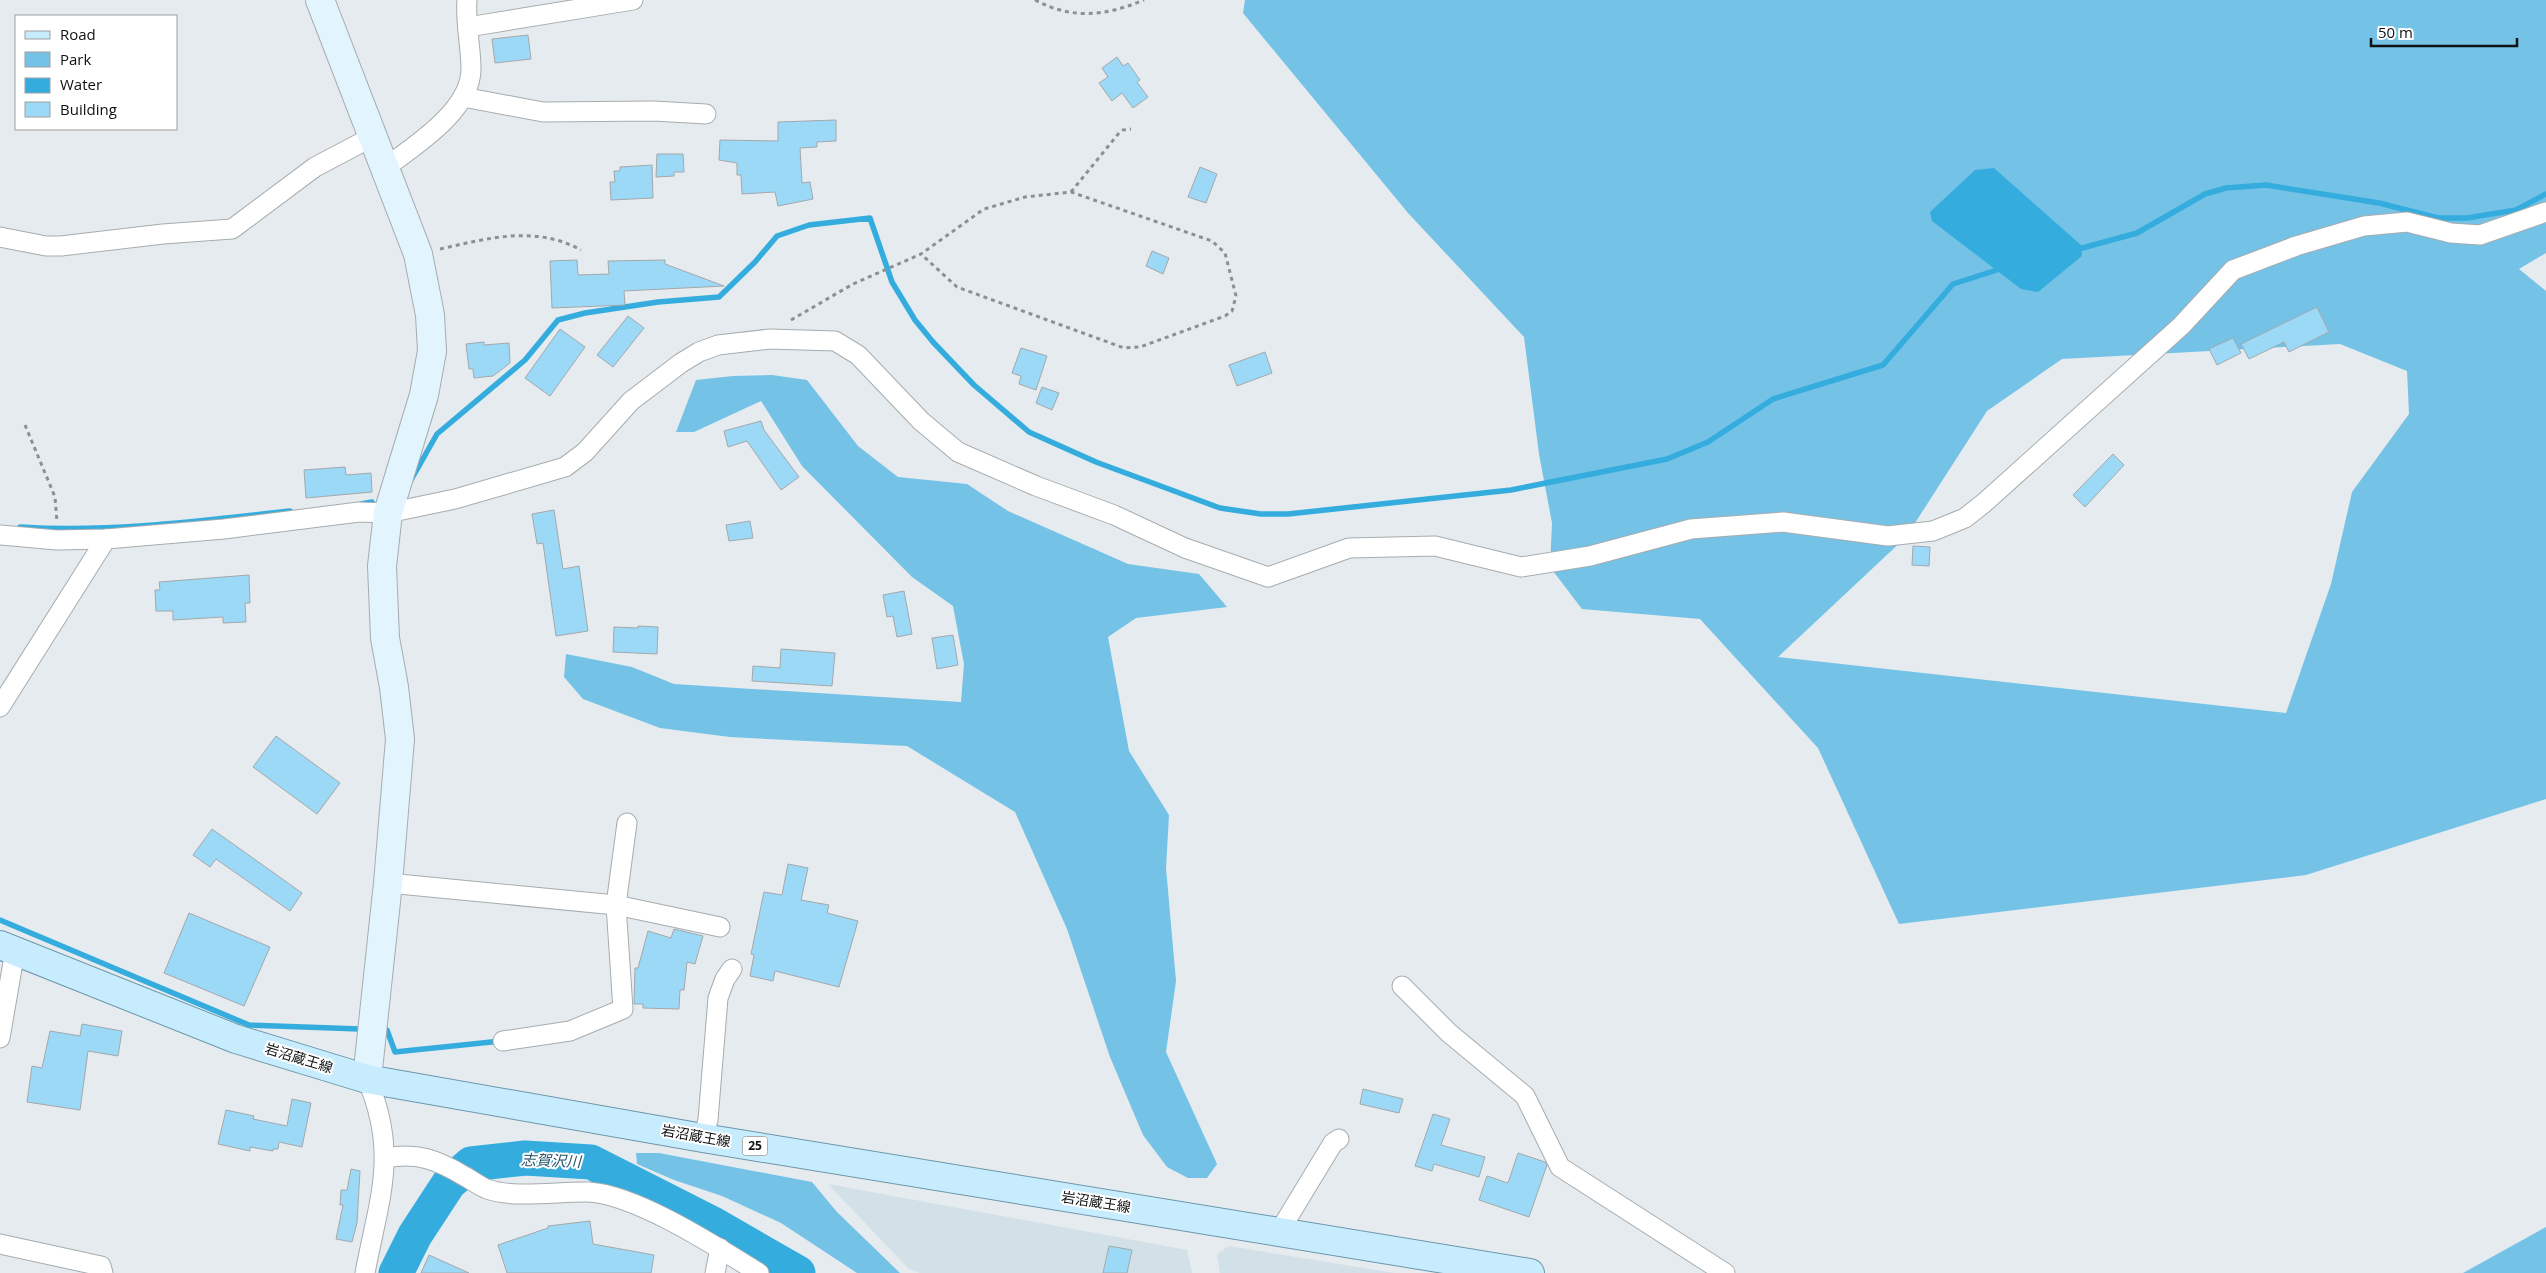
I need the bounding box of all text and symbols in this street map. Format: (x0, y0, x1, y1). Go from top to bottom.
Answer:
legend (15, 15, 178, 130)
scale bar (2371, 15, 2517, 47)
text: 50 m (2378, 22, 2413, 42)
text: Road (60, 24, 96, 44)
text: Park (60, 49, 91, 69)
text: Water (60, 74, 102, 94)
text: Building (60, 99, 117, 119)
street label: 岩沼蔵王線 (263, 1038, 335, 1077)
street label: 岩沼蔵王線 (660, 1120, 732, 1151)
road number: 25 (742, 1136, 768, 1156)
water label: 志賀沢川 (521, 1149, 583, 1171)
street label: 岩沼蔵王線 (1060, 1187, 1132, 1216)

